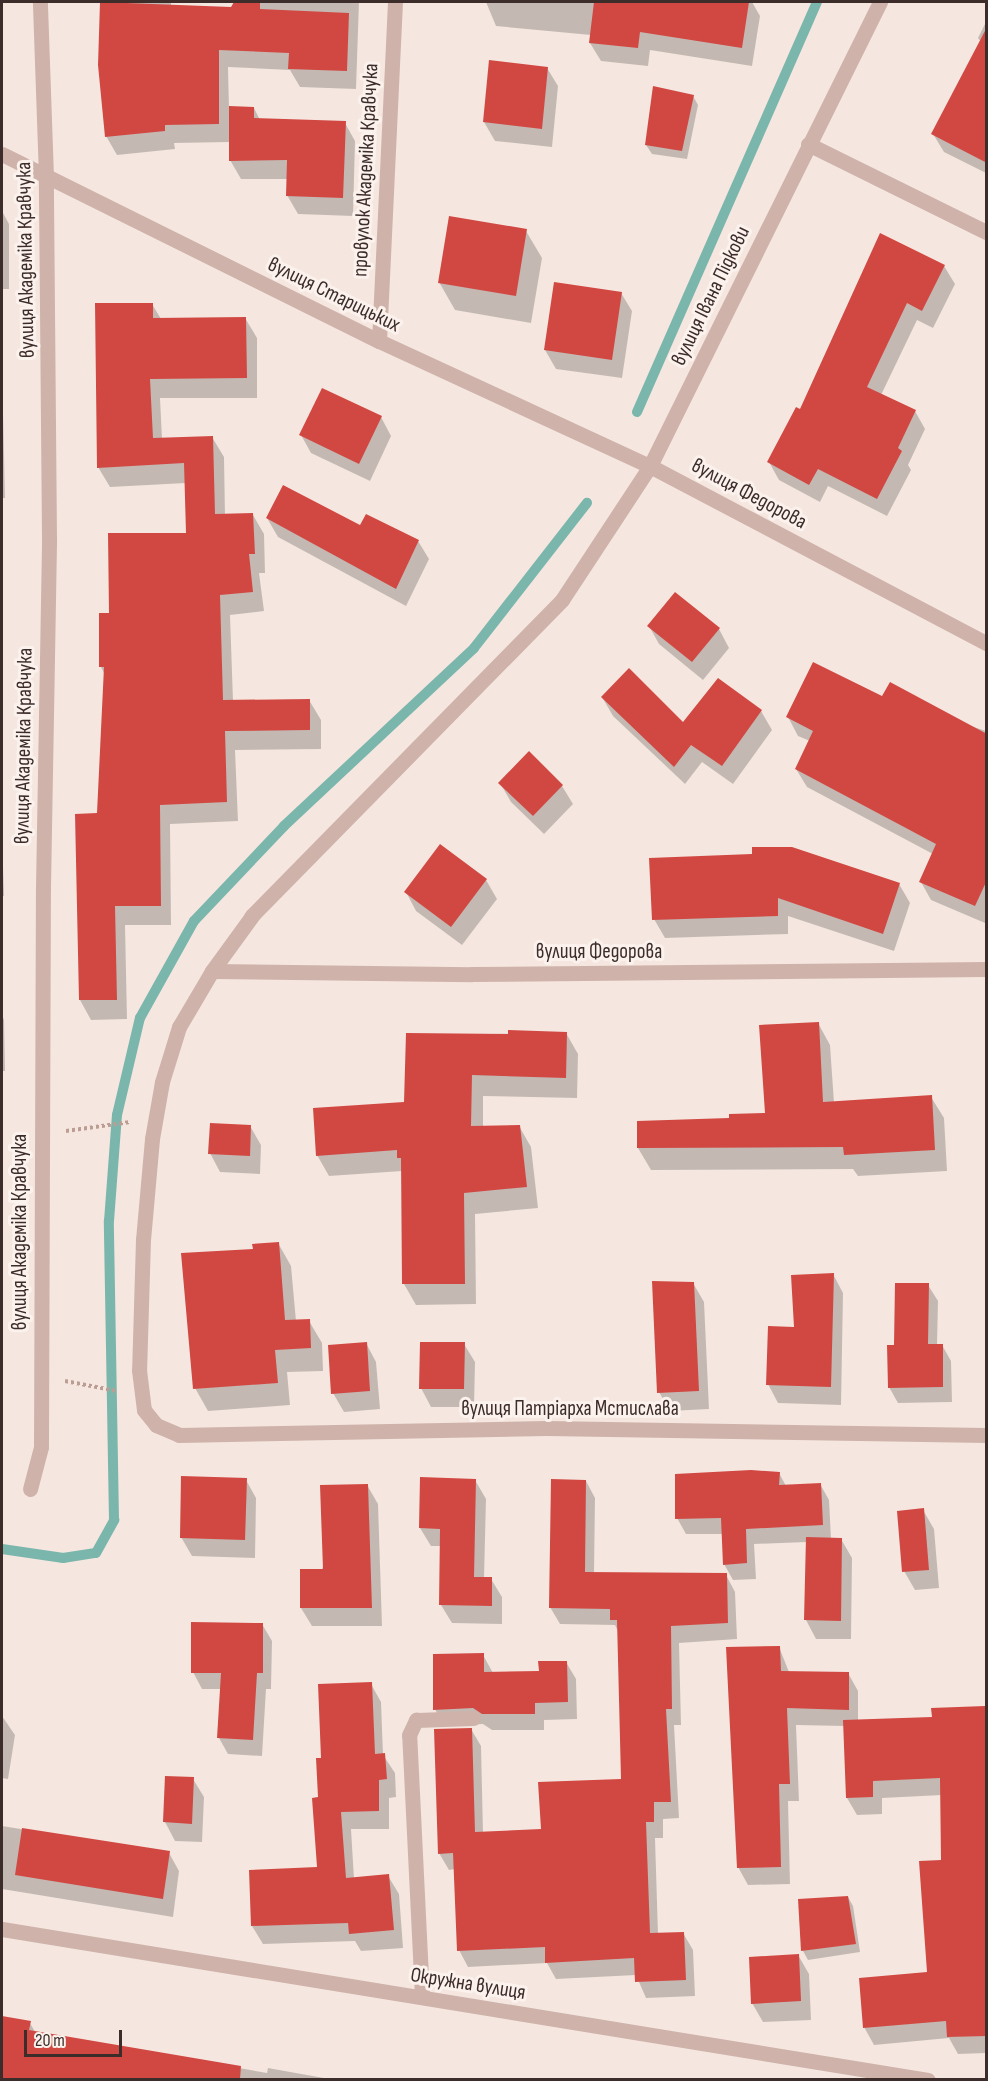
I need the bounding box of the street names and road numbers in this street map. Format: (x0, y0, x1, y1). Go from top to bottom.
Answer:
street label: провулок Академіка Кравчука (348, 63, 384, 277)
street label: вулиця Академіка Кравчука (12, 162, 40, 358)
street label: вулиця Івана Підкови (666, 222, 756, 370)
street label: вулиця Старицьких (264, 252, 404, 338)
street label: вулиця Федорова (687, 453, 811, 535)
street label: вулиця Академіка Кравчука (10, 648, 38, 844)
street label: вулиця Федорова (536, 939, 662, 965)
street label: вулиця Академіка Кравчука (7, 1134, 33, 1330)
street label: вулиця Патріарха Мстислава (461, 1396, 679, 1422)
street label: Окружна вулиця (409, 1962, 527, 2006)

